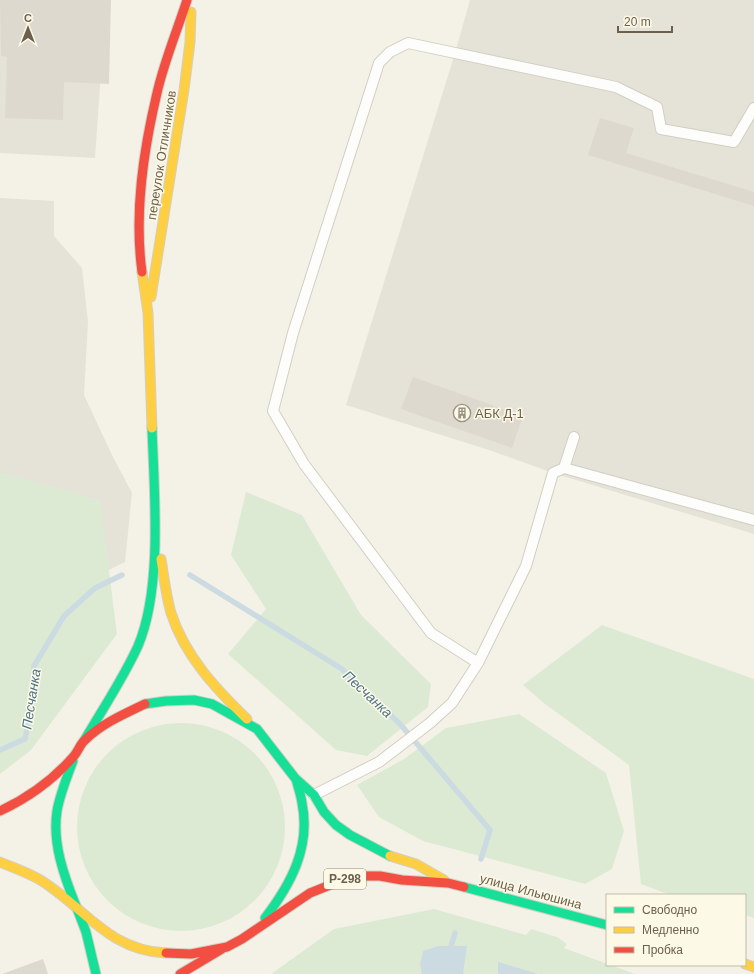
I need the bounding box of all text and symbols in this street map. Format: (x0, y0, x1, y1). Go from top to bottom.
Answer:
north arrow (8, 8, 48, 48)
scale bar (618, 8, 672, 34)
text: С (24, 12, 32, 24)
text: 20 m (624, 15, 651, 29)
street label: переулок Отличников (144, 89, 179, 221)
building icon: АБК Д-1 (452, 403, 472, 423)
place label: АБК Д-1 (475, 406, 524, 421)
water label: Песчанка (18, 667, 44, 731)
water label: Песчанка (340, 667, 396, 721)
road number: Р-298 (324, 869, 366, 889)
street label: улица Ильюшина (478, 871, 584, 913)
legend (606, 894, 746, 966)
text: Свободно (642, 903, 697, 917)
text: Медленно (642, 923, 699, 937)
text: Пробка (642, 943, 683, 957)

